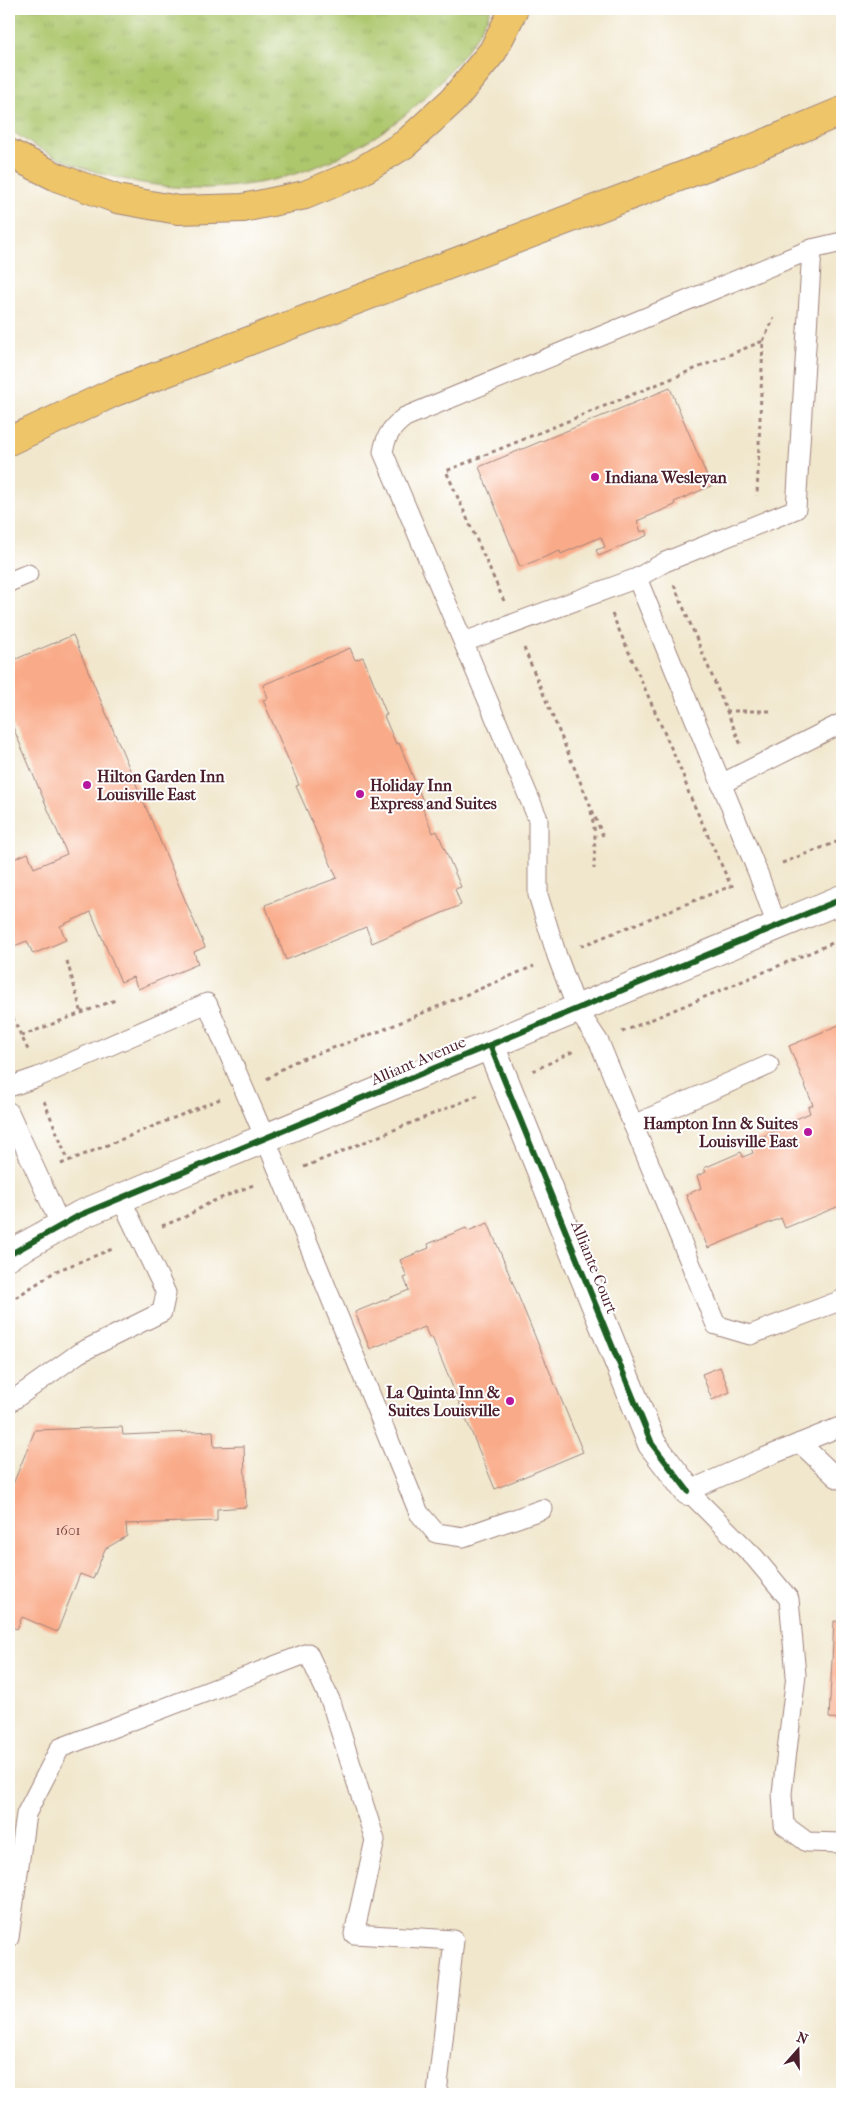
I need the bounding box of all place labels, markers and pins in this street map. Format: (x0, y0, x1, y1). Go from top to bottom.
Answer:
place label: Indiana Wesleyan (605, 468, 728, 488)
marker: Indiana Wesleyan (589, 471, 601, 483)
place label: Hilton Garden Inn Louisville East (97, 767, 225, 804)
place label: Holiday Inn Express and Suites (370, 776, 497, 814)
marker: Hilton Garden Inn Louisville East (81, 779, 93, 791)
marker: Holiday Inn Express and Suites (354, 788, 366, 800)
place label: Hampton Inn & Suites Louisville East (643, 1114, 798, 1151)
marker: Hampton Inn & Suites Louisville East (802, 1126, 814, 1138)
place label: La Quinta Inn & Suites Louisville (386, 1383, 500, 1420)
marker: La Quinta Inn & Suites Louisville (504, 1395, 516, 1407)

